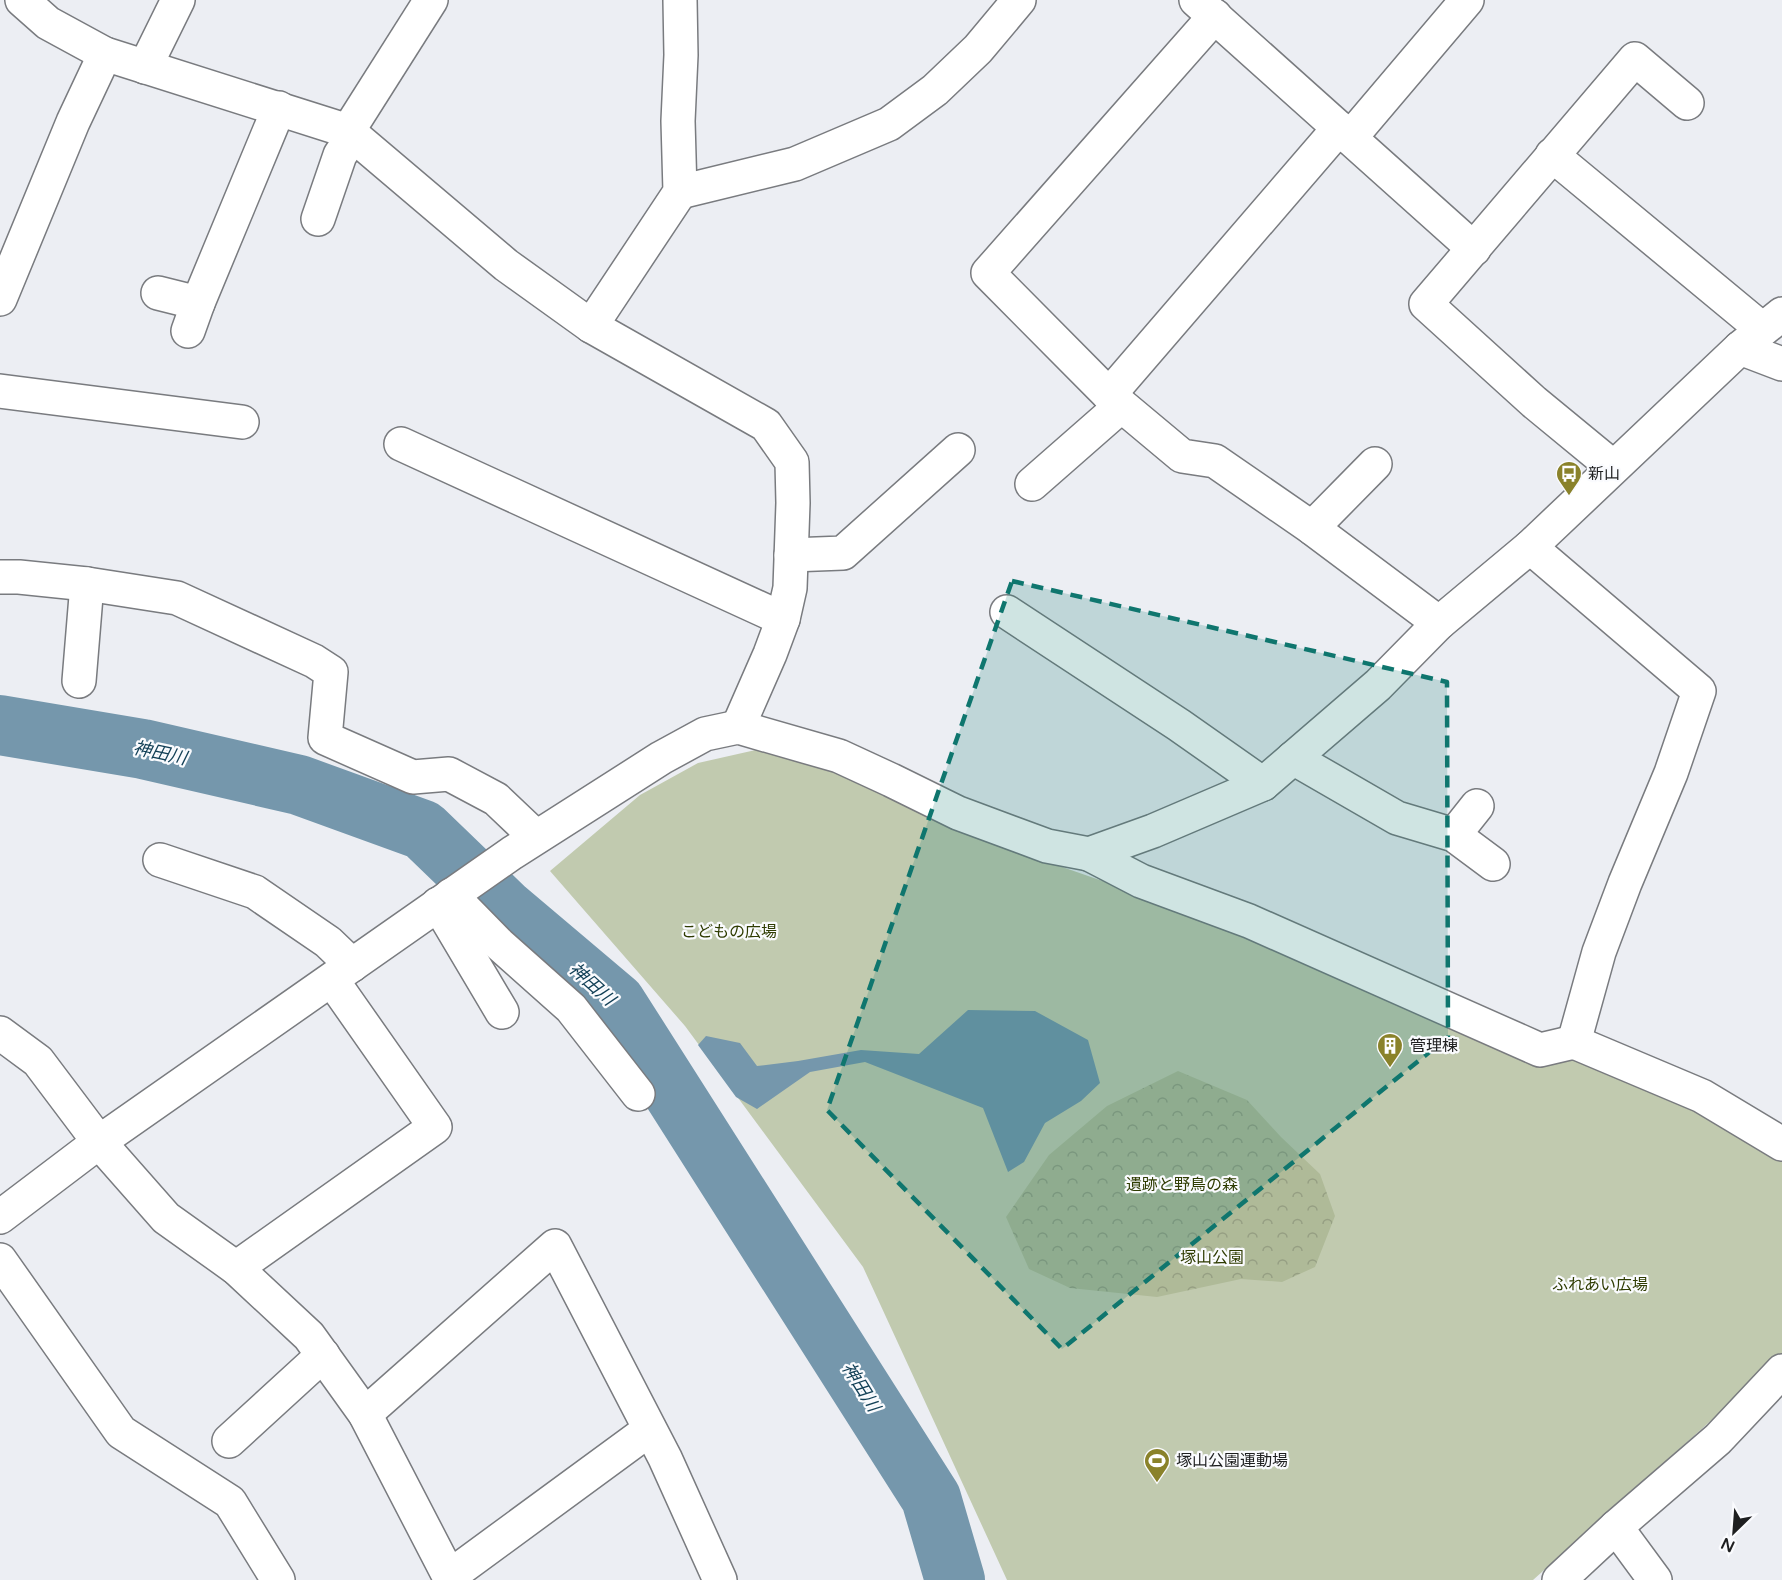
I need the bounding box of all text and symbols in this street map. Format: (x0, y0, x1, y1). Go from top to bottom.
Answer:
bus stop icon: 新山 (1554, 459, 1584, 497)
place label: 新山 (1588, 464, 1620, 484)
water label: 神田川 (131, 737, 191, 770)
park label: こどもの広場 (681, 922, 777, 942)
water label: 神田川 (565, 958, 621, 1012)
building icon: 管理棟 (1375, 1031, 1405, 1069)
place label: 管理棟 (1410, 1036, 1458, 1056)
park label: 遺跡と野鳥の森 (1126, 1175, 1238, 1195)
park label: 塚山公園 (1180, 1248, 1244, 1268)
park label: ふれあい広場 (1552, 1275, 1648, 1295)
water label: 神田川 (837, 1358, 886, 1417)
sports icon: 塚山公園運動場 (1142, 1446, 1172, 1484)
place label: 塚山公園運動場 (1176, 1451, 1288, 1471)
north arrow (1704, 1502, 1764, 1562)
text: N (1718, 1533, 1738, 1556)

